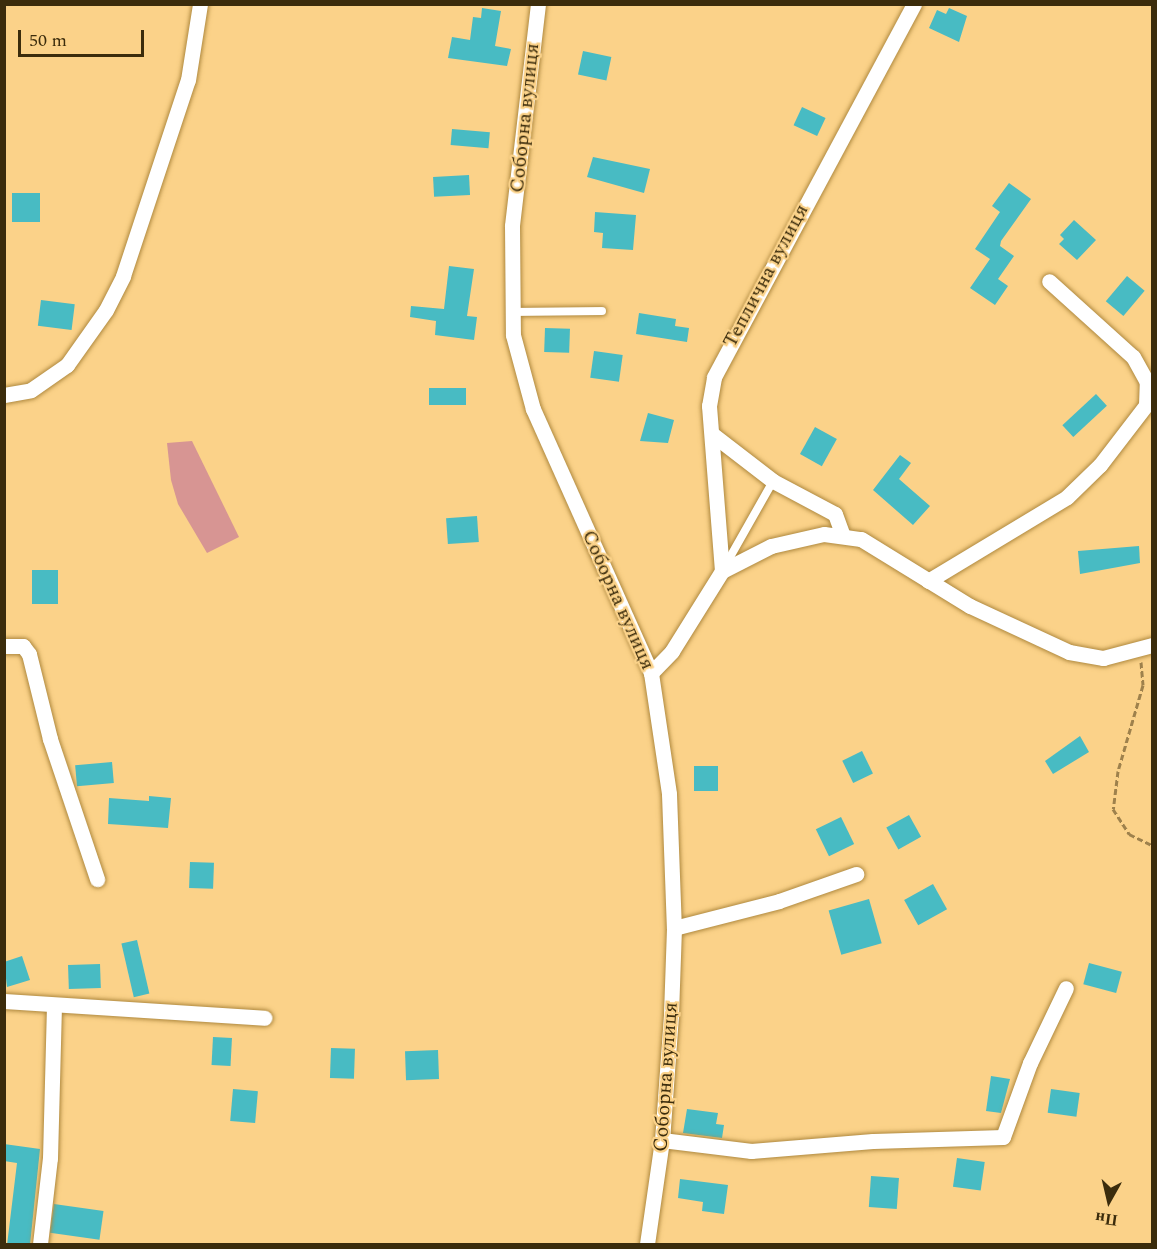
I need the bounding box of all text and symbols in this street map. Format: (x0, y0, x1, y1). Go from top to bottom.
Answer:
scale bar (21, 18, 147, 56)
text: 50 m (29, 27, 67, 54)
street label: Соборна вулиця (505, 42, 545, 194)
street label: Теплична вулиця (718, 200, 814, 352)
street label: Соборна вулиця (577, 527, 659, 673)
street label: Соборна вулиця (649, 1001, 683, 1153)
north arrow (1079, 1171, 1139, 1231)
text: Пн (1093, 1205, 1120, 1232)

